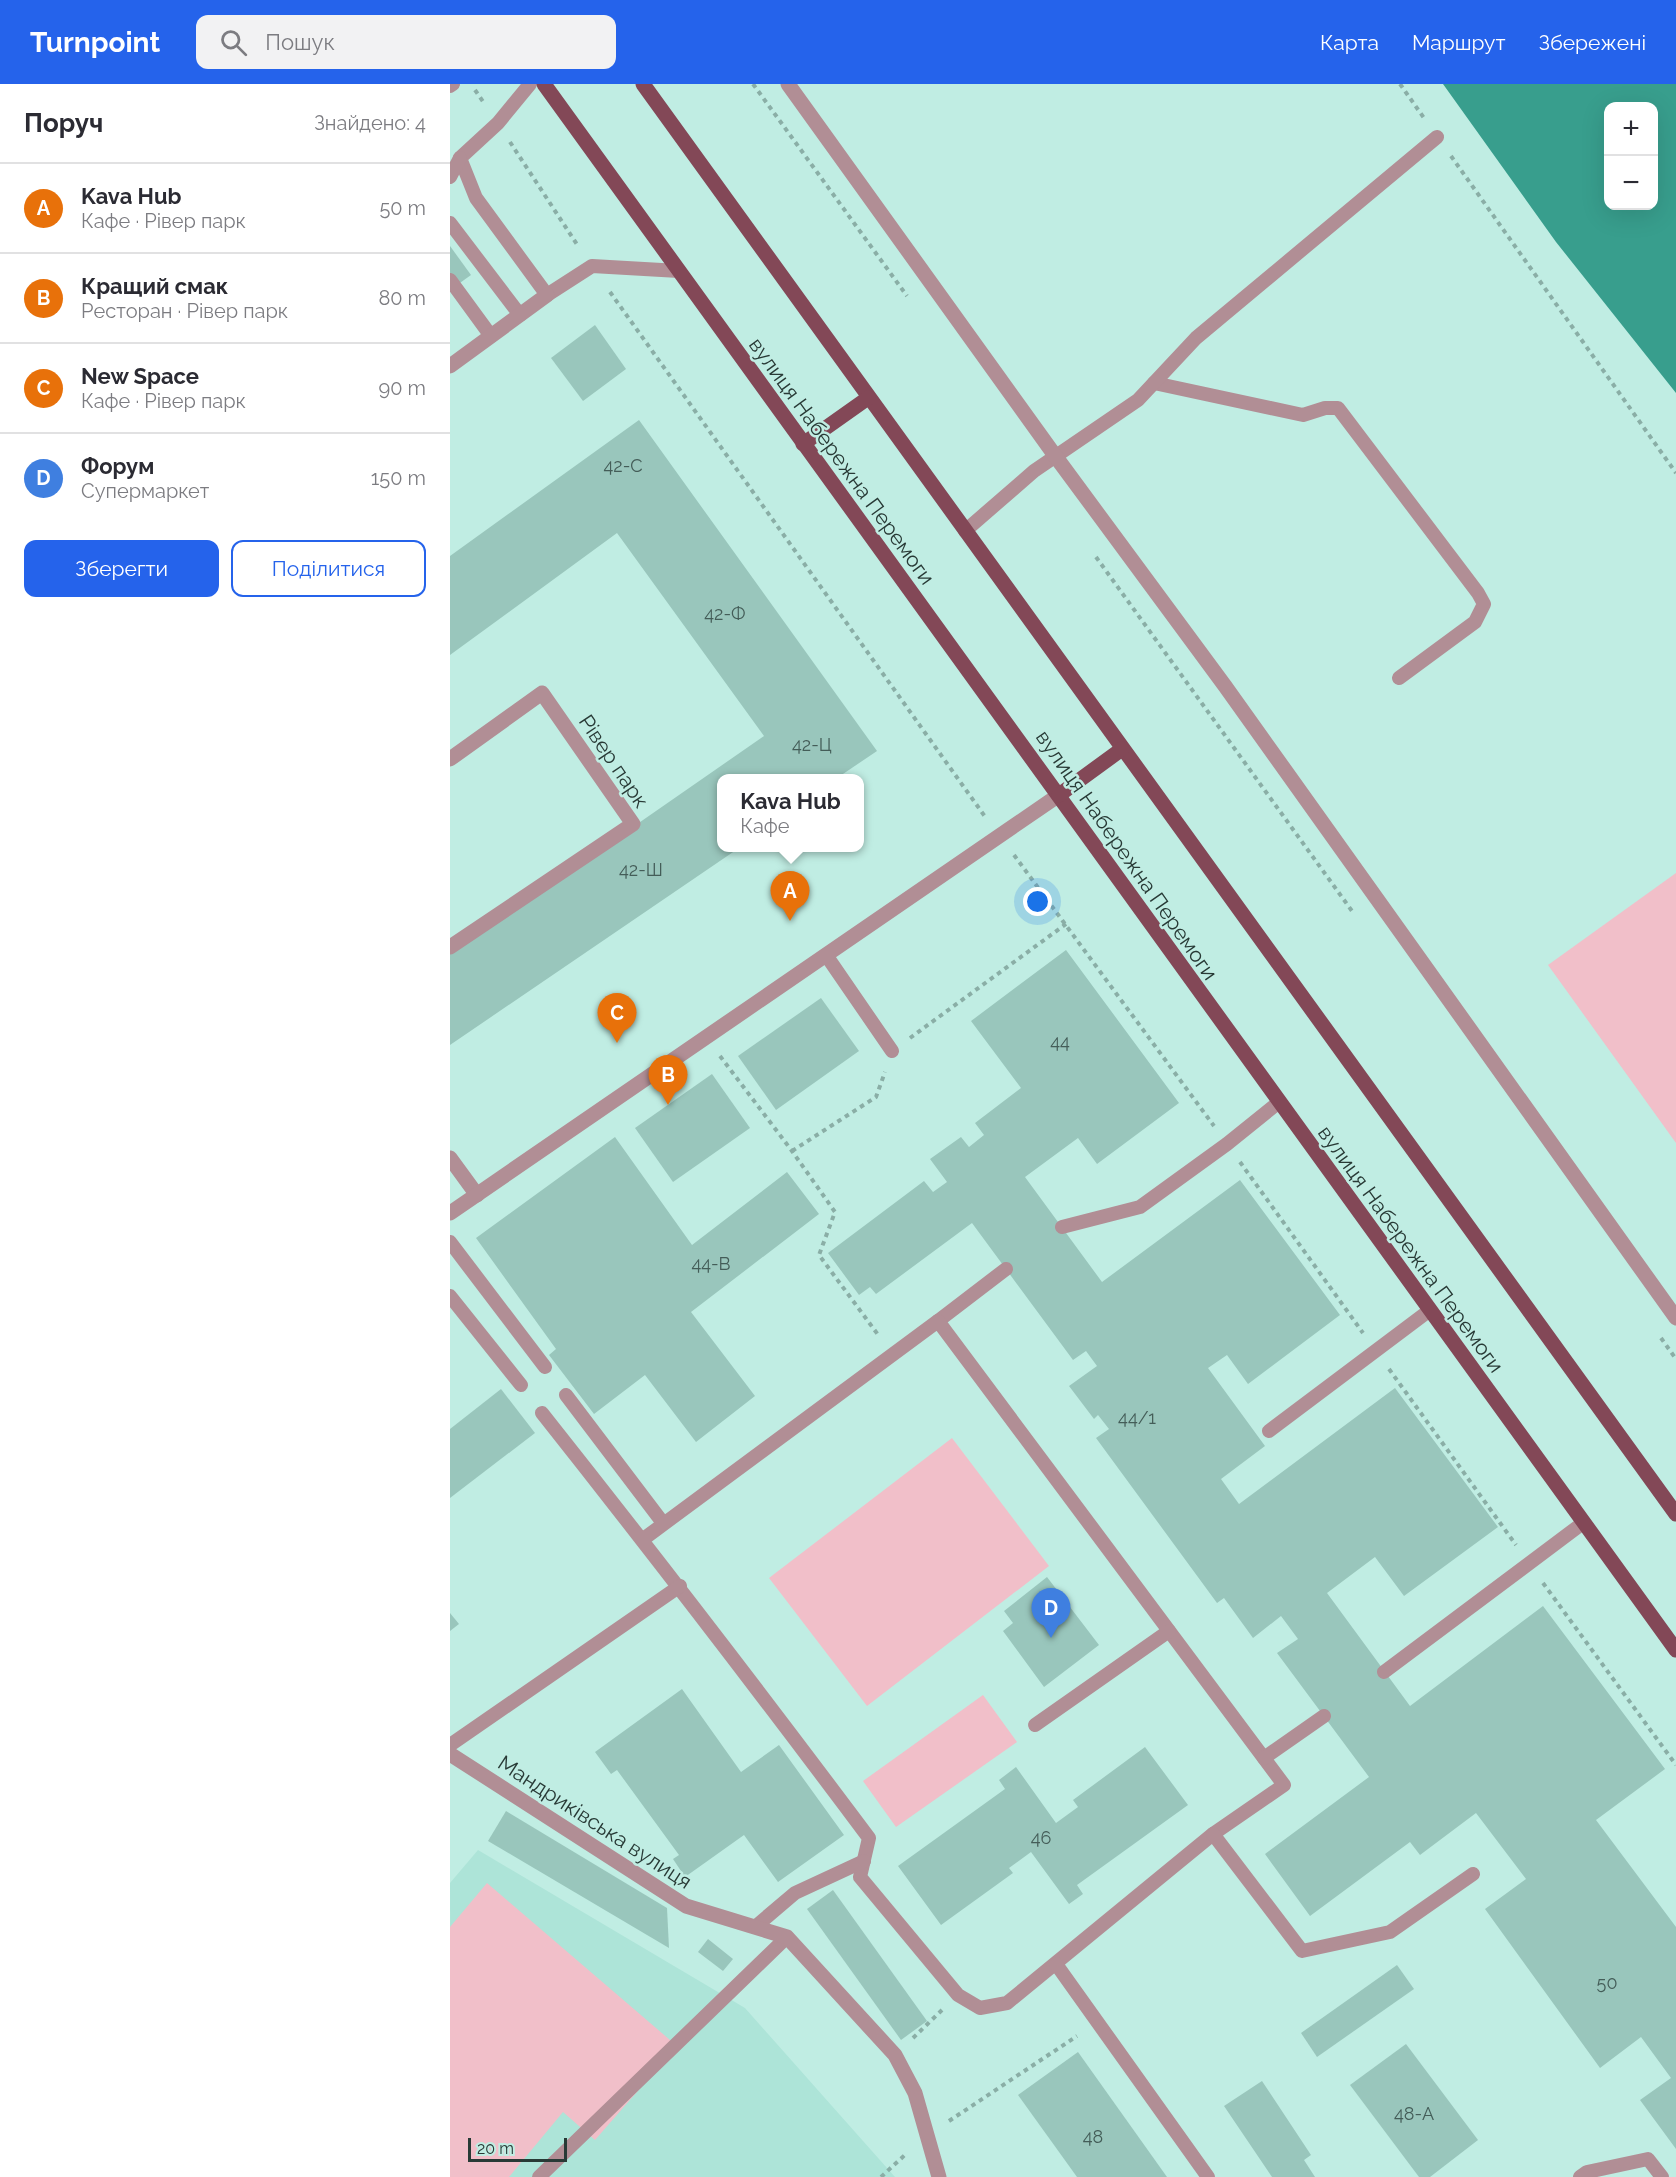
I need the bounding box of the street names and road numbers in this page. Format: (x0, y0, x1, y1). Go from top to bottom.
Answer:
street label: вулиця Набережна Перемоги (744, 333, 940, 589)
street label: Рівер парк (574, 710, 654, 812)
street label: вулиця Набережна Перемоги (1031, 725, 1223, 985)
street label: вулиця Набережна Перемоги (1313, 1121, 1509, 1377)
street label: Мандриківська вулиця (493, 1750, 697, 1894)

